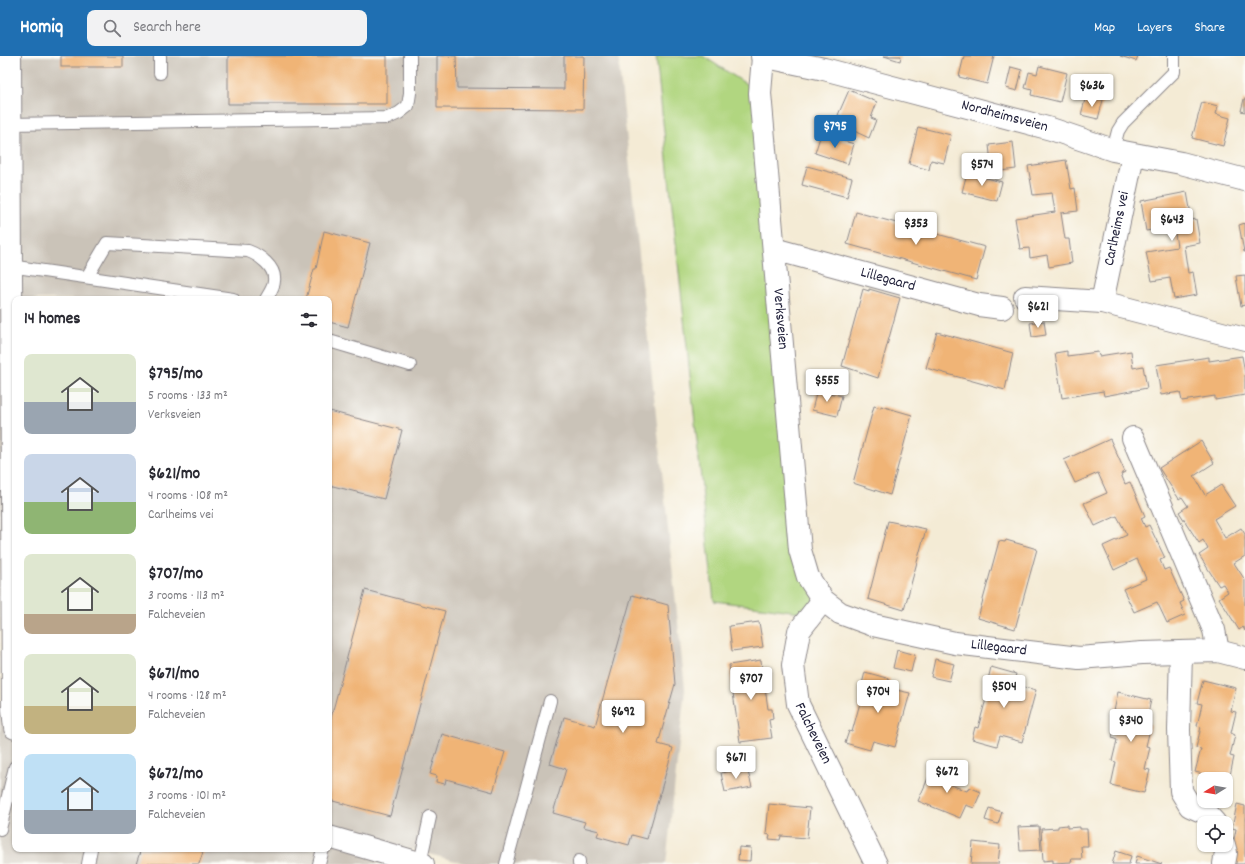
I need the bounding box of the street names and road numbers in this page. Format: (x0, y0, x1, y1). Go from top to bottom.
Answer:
street label: Nordheimsveien (959, 95, 1050, 139)
street label: Carlheims vei (1099, 189, 1136, 268)
street label: Lillegaard (858, 262, 918, 298)
street label: Verksveien (766, 288, 793, 350)
street label: Lillegaard (970, 634, 1028, 663)
street label: Falcheveien (788, 699, 837, 768)

